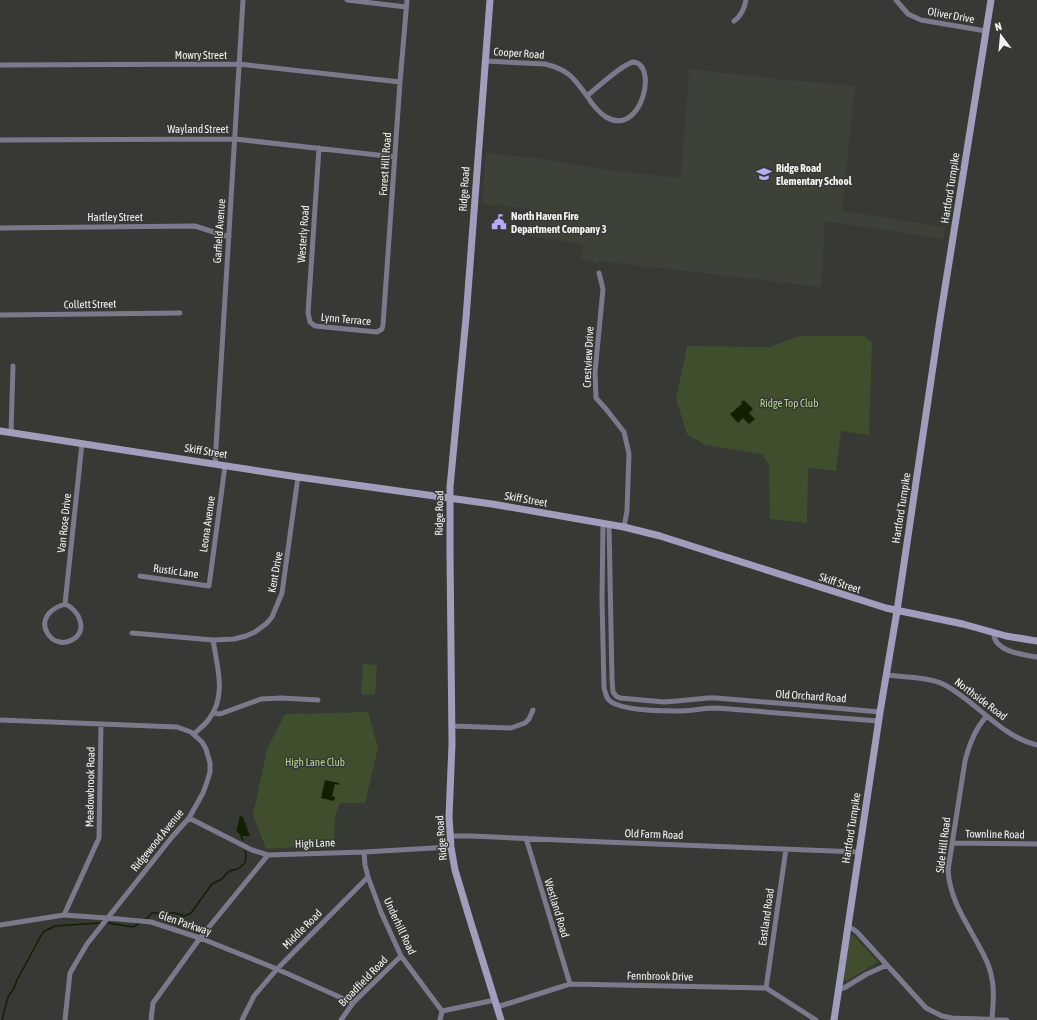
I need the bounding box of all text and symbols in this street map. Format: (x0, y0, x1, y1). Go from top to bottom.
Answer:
street label: Oliver Drive (927, 5, 975, 25)
north arrow (981, 16, 1021, 56)
text: N (993, 20, 1003, 33)
street label: Cooper Road (493, 45, 545, 61)
street label: Mowry Street (175, 49, 227, 61)
street label: Wayland Street (167, 123, 229, 135)
street label: Forest Hill Road (377, 132, 393, 196)
street label: Hartford Turnpike (938, 152, 962, 224)
place label: Ridge Road Elementary School (776, 162, 853, 187)
school or university icon: Ridge Road Elementary School (755, 165, 773, 183)
street label: Ridge Road (456, 166, 472, 212)
street label: Garfield Avenue (211, 198, 227, 264)
street label: Westerly Road (295, 205, 311, 263)
place label: North Haven Fire Department Company 3 (511, 210, 607, 235)
street label: Hartley Street (87, 211, 143, 223)
public building icon: North Haven Fire Department Company 3 (490, 213, 508, 231)
street label: Collett Street (63, 298, 117, 310)
street label: Lynn Terrace (320, 311, 372, 327)
street label: Crestview Drive (580, 326, 596, 388)
park label: Ridge Top Club (760, 397, 818, 409)
street label: Skiff Street (184, 442, 228, 460)
street label: Hartford Turnpike (889, 472, 913, 544)
street label: Skiff Street (504, 489, 548, 509)
street label: Ridge Road (433, 490, 445, 536)
street label: Van Rose Drive (55, 493, 73, 553)
street label: Leona Avenue (197, 495, 217, 553)
street label: Kent Drive (265, 551, 285, 593)
street label: Rustic Lane (153, 562, 199, 580)
street label: Skiff Street (818, 571, 862, 595)
street label: Northside Road (952, 675, 1010, 723)
street label: Old Orchard Road (775, 688, 847, 704)
street label: Meadowbrook Road (83, 747, 97, 827)
park label: High Lane Club (285, 756, 345, 768)
street label: Hartford Turnpike (839, 792, 863, 864)
street label: Ridgewood Avenue (128, 806, 186, 874)
street label: Ridge Road (433, 815, 449, 861)
street label: Side Hill Road (934, 816, 952, 874)
street label: Old Farm Road (624, 827, 684, 841)
street label: Townline Road (965, 827, 1025, 841)
street label: High Lane (295, 836, 335, 850)
street label: Westland Road (542, 877, 572, 939)
street label: Eastland Road (756, 887, 776, 947)
street label: Underhill Road (382, 896, 418, 956)
street label: Middle Road (280, 907, 324, 951)
street label: Glen Parkway (157, 908, 213, 938)
street label: Broadfield Road (336, 953, 390, 1009)
street label: Fennbrook Drive (627, 969, 693, 983)

